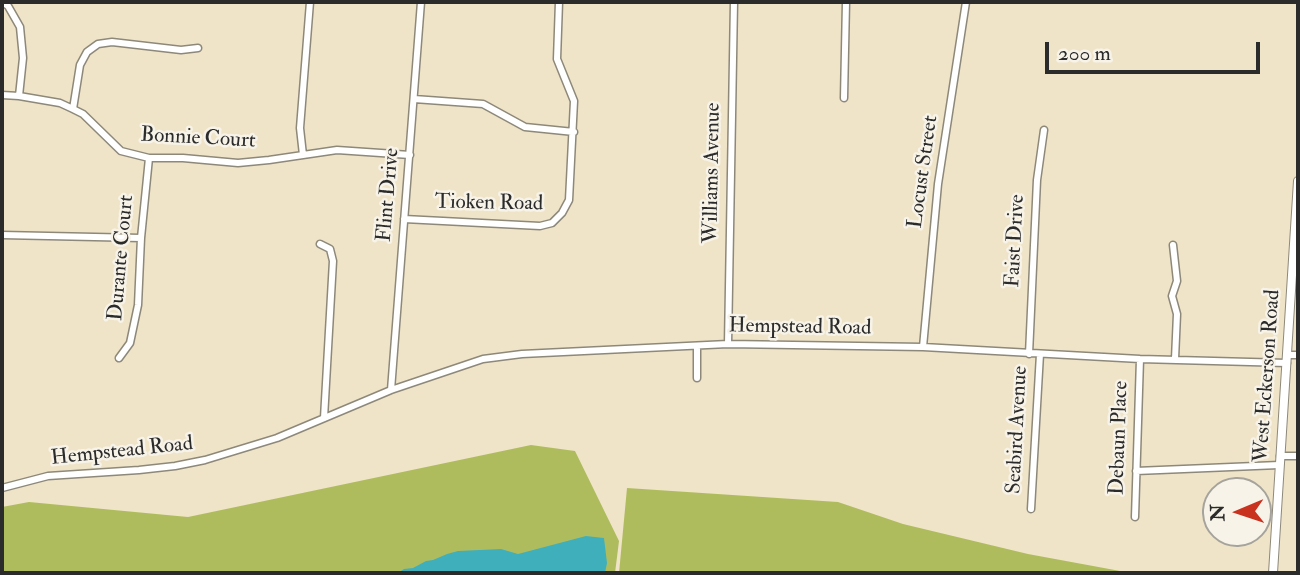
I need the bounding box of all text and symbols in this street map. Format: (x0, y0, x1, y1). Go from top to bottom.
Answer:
scale bar (1048, 28, 1263, 72)
text: 200 m (1058, 40, 1111, 67)
street label: Williams Avenue (699, 102, 727, 244)
street label: Locust Street (904, 114, 944, 230)
street label: Bonnie Court (140, 123, 256, 155)
street label: Flint Drive (372, 147, 406, 243)
street label: Tioken Road (435, 190, 543, 218)
street label: Durante Court (104, 194, 140, 322)
street label: Faist Drive (1001, 194, 1031, 288)
street label: West Eckerson Road (1249, 289, 1287, 463)
street label: Hempstead Road (728, 314, 872, 342)
street label: Seabird Avenue (1002, 365, 1034, 495)
street label: Debaun Place (1105, 380, 1135, 496)
street label: Hempstead Road (50, 432, 194, 472)
north arrow (1202, 477, 1272, 547)
text: N (1206, 504, 1230, 522)

